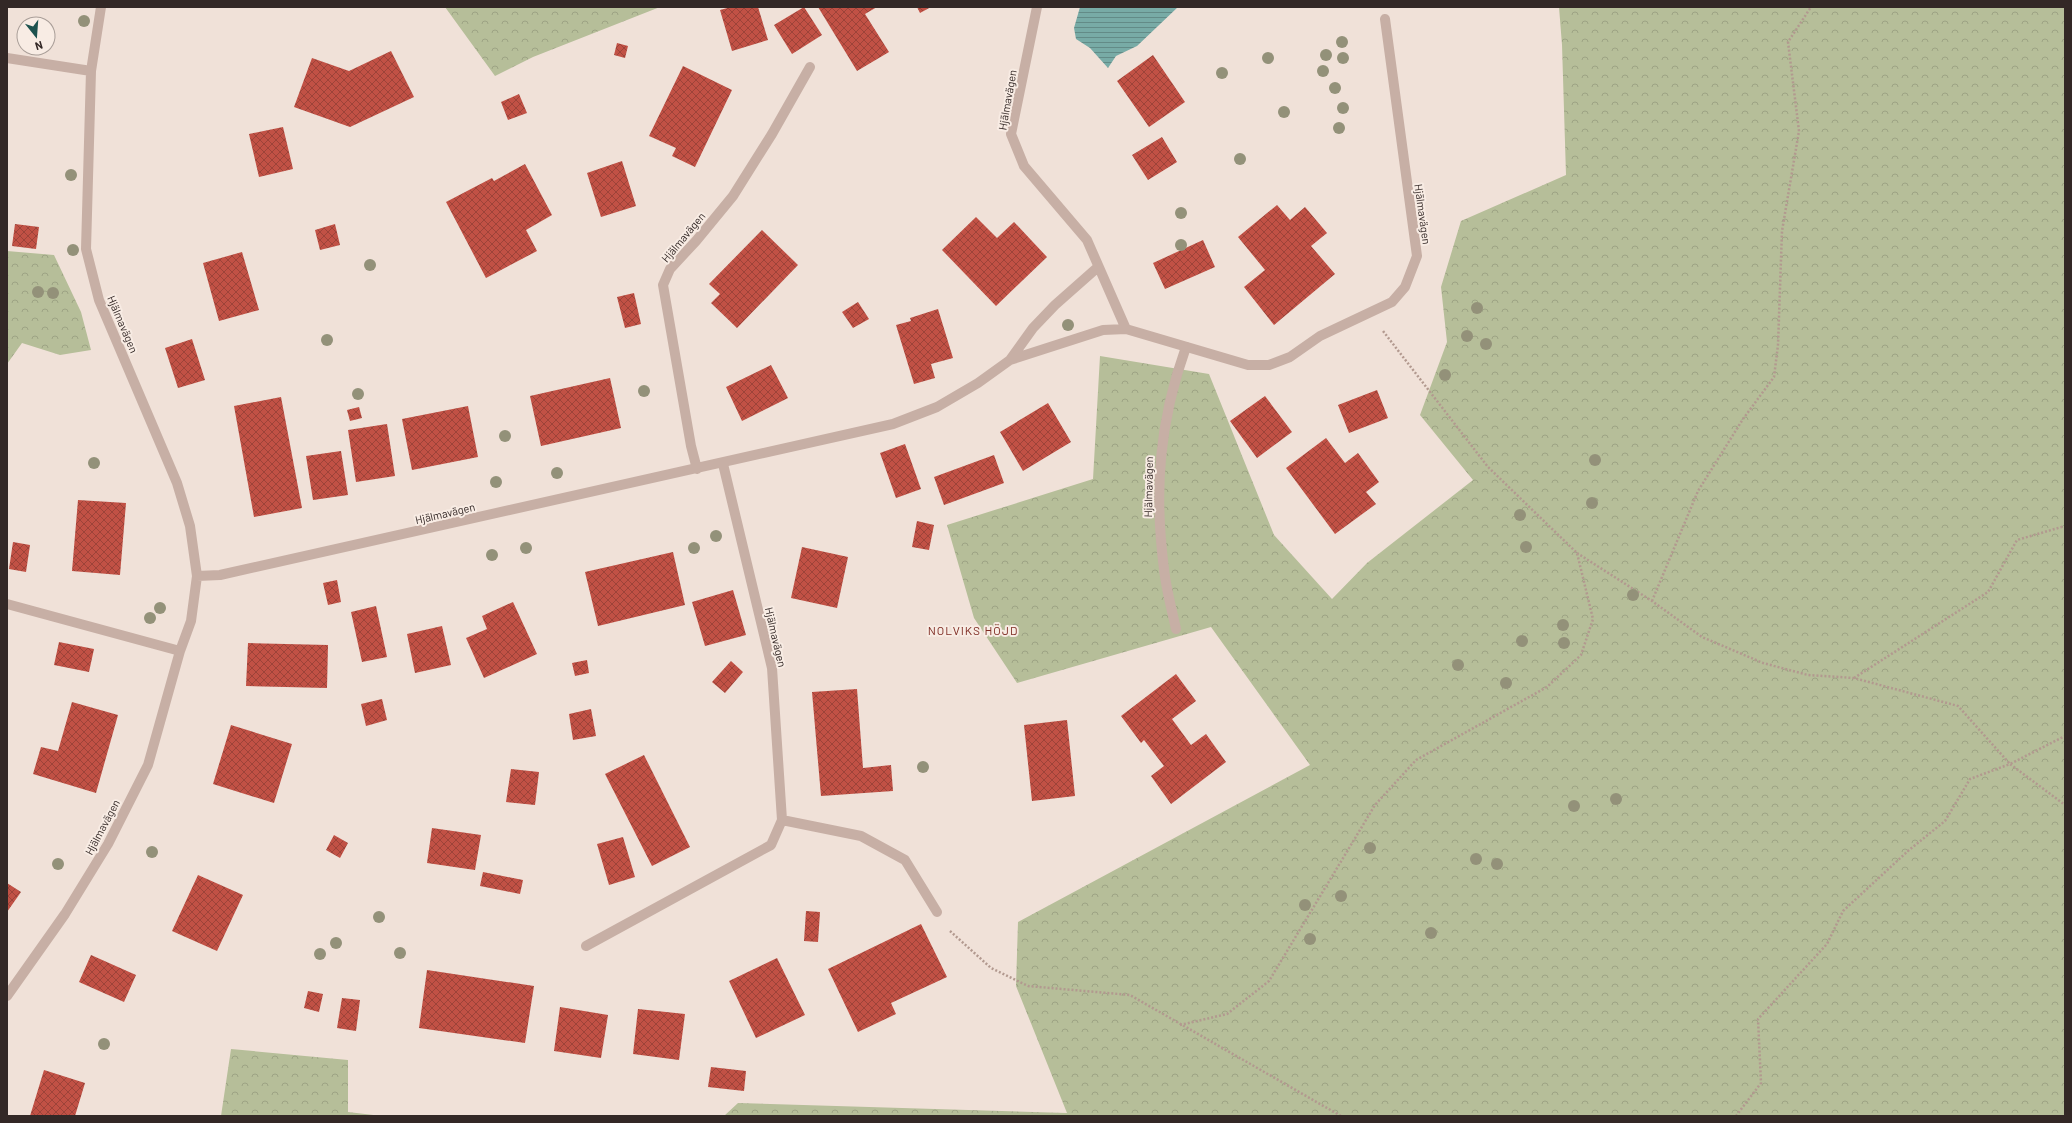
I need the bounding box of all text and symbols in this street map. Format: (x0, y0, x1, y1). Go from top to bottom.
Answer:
north arrow (16, 16, 56, 56)
text: N (34, 39, 44, 53)
street label: Hjälmavägen (995, 69, 1019, 131)
street label: Hjälmavägen (1412, 183, 1434, 245)
street label: Hjälmavägen (658, 209, 708, 265)
street label: Hjälmavägen (105, 293, 141, 355)
street label: Hjälmavägen (1141, 456, 1155, 518)
street label: Hjälmavägen (414, 500, 476, 526)
street label: Hjälmavägen (763, 606, 789, 668)
district label: NOLVIKS HÖJD (928, 623, 1018, 637)
street label: Hjälmavägen (82, 797, 122, 857)

